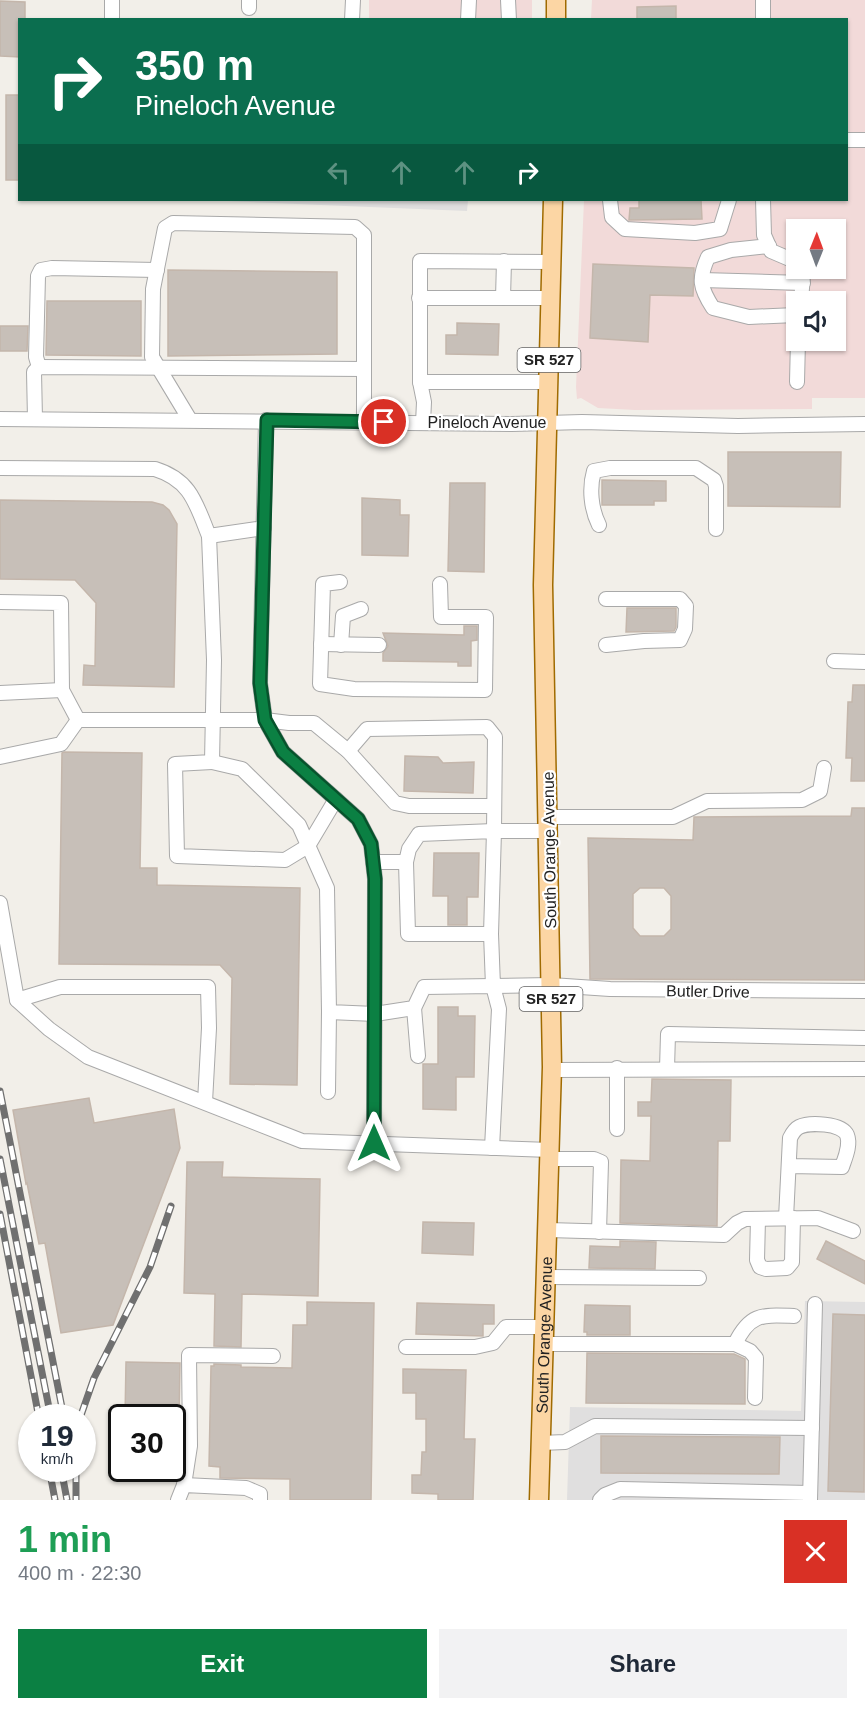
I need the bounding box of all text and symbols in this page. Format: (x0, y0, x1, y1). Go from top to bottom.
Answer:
icon: right (36, 42, 114, 120)
text: 350 m (135, 42, 254, 89)
text: Pineloch Avenue (135, 91, 336, 121)
icon: left (322, 156, 355, 189)
icon: ahead (385, 156, 418, 189)
icon: ahead (448, 156, 481, 189)
icon: right (511, 156, 544, 189)
north arrow (786, 219, 846, 279)
map controls (786, 219, 846, 351)
button: sound (786, 291, 846, 351)
road number: SR 527 (518, 348, 580, 372)
pin (358, 396, 409, 447)
icon: arrive (367, 405, 400, 438)
street label: Pineloch Avenue (428, 414, 547, 431)
street label: South Orange Avenue (540, 771, 559, 929)
street label: Butler Drive (666, 982, 750, 1001)
road number: SR 527 (520, 987, 582, 1011)
position arrow (342, 1111, 406, 1175)
street label: South Orange Avenue (534, 1256, 555, 1414)
speed limit sign: 30 (108, 1404, 186, 1482)
text: 19 (40, 1419, 74, 1452)
text: km/h (41, 1450, 73, 1467)
text: 1 min (18, 1519, 112, 1560)
button: close (784, 1520, 847, 1583)
text: 400 m · 22:30 (18, 1562, 141, 1584)
button: Exit (18, 1629, 427, 1698)
button: Share (439, 1629, 847, 1698)

